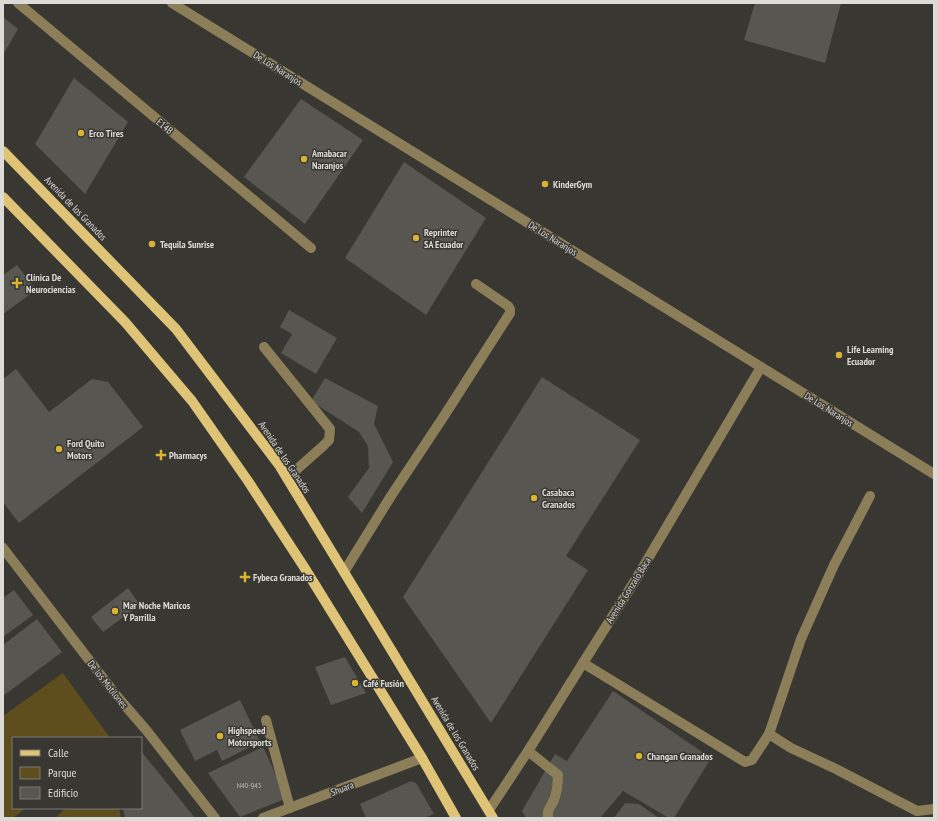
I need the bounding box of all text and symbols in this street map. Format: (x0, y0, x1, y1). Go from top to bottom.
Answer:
street label: De Los Naranjos (251, 48, 305, 89)
street label: E14B (154, 116, 176, 137)
place label: Erco Tires (89, 127, 124, 140)
marker: Erco Tires (76, 128, 86, 138)
place label: Amabacar Naranjos (311, 147, 347, 172)
marker: Amabacar Naranjos (299, 154, 309, 164)
street label: Avenida de los Granados (42, 174, 110, 244)
place label: KinderGym (553, 178, 593, 191)
marker: KinderGym (540, 179, 550, 189)
street label: De Los Naranjos (526, 218, 580, 259)
place label: Reprinter SA Ecuador (424, 226, 463, 251)
marker: Reprinter SA Ecuador (411, 233, 421, 243)
place label: Tequila Sunrise (160, 238, 214, 251)
marker: Tequila Sunrise (147, 239, 157, 249)
place label: Clínica De Neurociencias (26, 271, 76, 296)
marker: Clínica De Neurociencias (11, 277, 23, 289)
place label: Life Learning Ecuador (847, 343, 894, 368)
marker: Life Learning Ecuador (834, 350, 844, 360)
street label: De Los Naranjos (802, 389, 856, 430)
street label: Avenida de los Granados (256, 419, 314, 496)
place label: Ford Quito Motors (67, 437, 105, 462)
marker: Ford Quito Motors (54, 444, 64, 454)
place label: Pharmacys (169, 449, 207, 462)
marker: Pharmacys (156, 450, 166, 460)
place label: Casabaca Granados (542, 486, 576, 511)
marker: Casabaca Granados (529, 493, 539, 503)
street label: Avenida Gonzalo Baca (603, 555, 654, 626)
place label: Fybeca Granados (253, 571, 313, 584)
marker: Fybeca Granados (240, 572, 250, 582)
place label: Mar Noche Maricos Y Parrilla (122, 599, 191, 624)
marker: Mar Noche Maricos Y Parrilla (110, 606, 120, 616)
street label: De los Motilones (85, 658, 131, 712)
place label: Café Fusión (363, 677, 404, 690)
marker: Café Fusión (350, 678, 360, 688)
street label: Avenida de los Granados (428, 694, 483, 773)
place label: Highspeed Motorsports (228, 724, 272, 749)
marker: Highspeed Motorsports (215, 731, 225, 741)
legend (12, 737, 142, 809)
text: Calle (48, 745, 69, 760)
place label: Changan Granados (647, 750, 713, 763)
marker: Changan Granados (634, 751, 644, 761)
text: Parque (48, 765, 77, 780)
street label: Shuara (329, 778, 356, 799)
house number: N40-945 (237, 780, 261, 790)
text: Edificio (48, 785, 78, 800)

